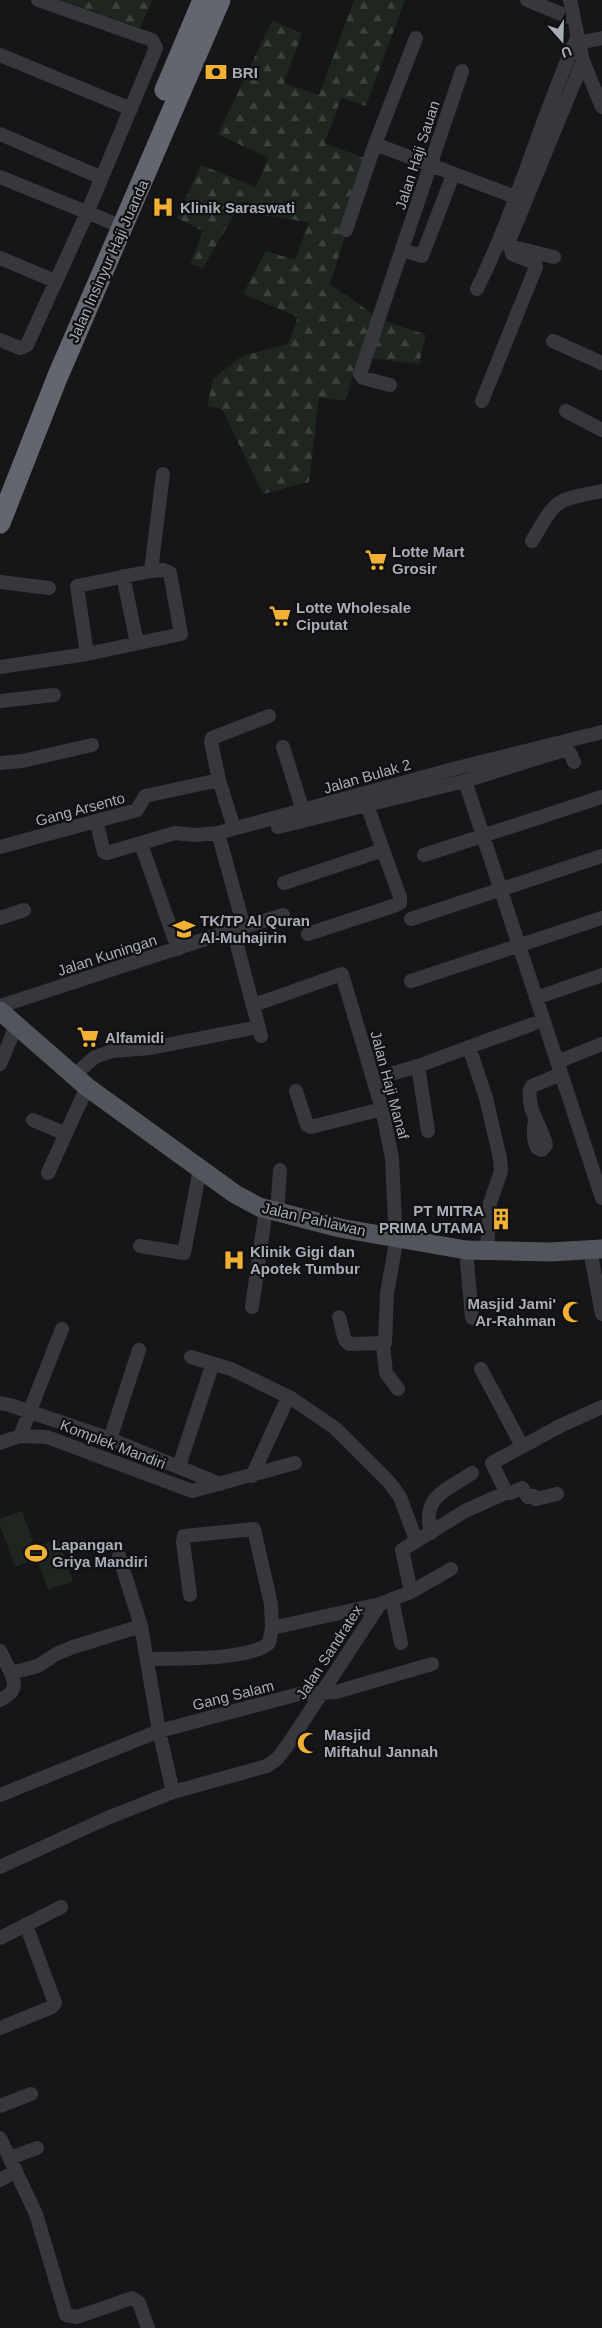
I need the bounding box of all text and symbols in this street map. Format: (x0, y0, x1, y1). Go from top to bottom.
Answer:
north arrow (537, 15, 587, 65)
text: U (559, 43, 574, 61)
bank icon: BRI (203, 59, 229, 85)
place label: BRI (232, 64, 258, 81)
street label: Jalan Haji Sauan (391, 98, 443, 212)
street label: Jalan Insinyur Haji Juanda (64, 177, 152, 345)
hospital icon: Klinik Saraswati (150, 194, 176, 220)
place label: Klinik Saraswati (180, 199, 295, 216)
place label: Lotte Mart Grosir (392, 543, 465, 577)
supermarket icon: Lotte Mart Grosir (363, 547, 389, 573)
place label: Lotte Wholesale Ciputat (296, 599, 411, 633)
supermarket icon: Lotte Wholesale Ciputat (267, 603, 293, 629)
street label: Jalan Bulak 2 (321, 755, 413, 797)
street label: Gang Arsento (33, 789, 127, 829)
place label: TK/TP Al Quran Al-Muhajirin (200, 912, 310, 946)
school or university icon: TK/TP Al Quran Al-Muhajirin (171, 916, 197, 942)
street label: Jalan Kuningan (55, 931, 159, 979)
supermarket icon: Alfamidi (75, 1024, 101, 1050)
place label: Alfamidi (105, 1029, 164, 1046)
street label: Jalan Haji Manaf (367, 1029, 413, 1142)
street label: Jalan Pahlawan (260, 1199, 368, 1239)
place label: PT MITRA PRIMA UTAMA (379, 1202, 484, 1236)
building icon: PT MITRA PRIMA UTAMA (488, 1206, 514, 1232)
place label: Klinik Gigi dan Apotek Tumbur (250, 1243, 360, 1277)
hospital icon: Klinik Gigi dan Apotek Tumbur (221, 1247, 247, 1273)
place label: Masjid Jami' Ar-Rahman (467, 1295, 556, 1329)
mosque icon: Masjid Jami' Ar-Rahman (560, 1299, 586, 1325)
street label: Komplek Mandiri (58, 1416, 168, 1472)
place label: Lapangan Griya Mandiri (52, 1536, 148, 1570)
sports icon: Lapangan Griya Mandiri (23, 1540, 49, 1566)
street label: Jalan Sandratex (292, 1601, 366, 1702)
street label: Gang Salam (190, 1677, 276, 1713)
place label: Masjid Miftahul Jannah (324, 1726, 438, 1760)
mosque icon: Masjid Miftahul Jannah (295, 1730, 321, 1756)

